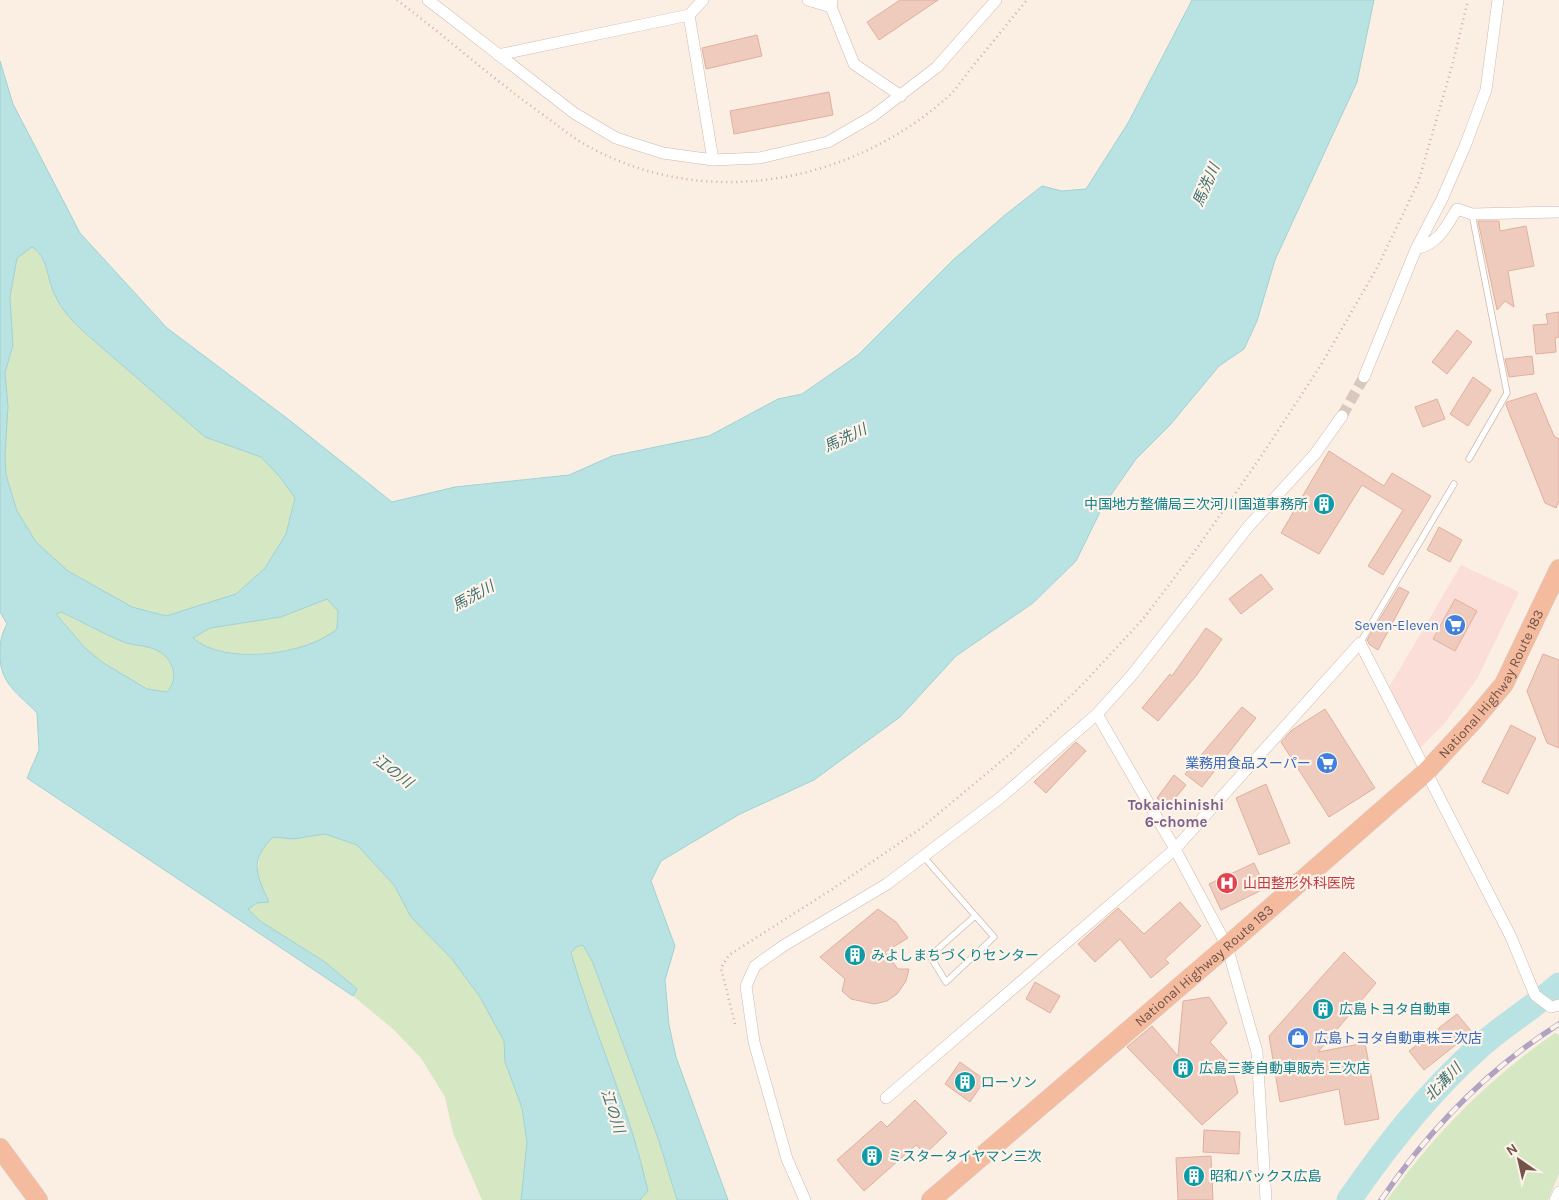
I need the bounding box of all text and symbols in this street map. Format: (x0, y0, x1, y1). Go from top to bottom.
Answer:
water label: 馬洗川 (1189, 159, 1224, 209)
water label: 馬洗川 (821, 419, 871, 456)
building icon: 中国地方整備局三次河川国道事務所 (1312, 492, 1336, 516)
place label: 中国地方整備局三次河川国道事務所 (1084, 496, 1308, 513)
water label: 馬洗川 (449, 576, 499, 615)
street label: National Highway Route 183 (1435, 607, 1547, 762)
supermarket icon: Seven-Eleven (1443, 613, 1467, 637)
place label: Seven-Eleven (1354, 617, 1439, 634)
water label: 江の川 (370, 750, 418, 793)
supermarket icon: 業務用食品スーパー (1315, 751, 1339, 775)
place label: 業務用食品スーパー (1185, 755, 1311, 772)
district label: Tokaichinishi 6-chome (1128, 796, 1224, 831)
hospital icon: 山田整形外科医院 (1215, 871, 1239, 895)
place label: 山田整形外科医院 (1243, 875, 1355, 892)
street label: National Highway Route 183 (1131, 901, 1277, 1030)
building icon: みよしまちづくりセンター (843, 943, 867, 967)
place label: みよしまちづくりセンター (871, 947, 1039, 964)
building icon: 広島トヨタ自動車 (1311, 997, 1335, 1021)
place label: 広島トヨタ自動車 (1339, 1001, 1451, 1018)
shop icon: 広島トヨタ自動車株三次店 (1286, 1026, 1310, 1050)
place label: 広島トヨタ自動車株三次店 (1314, 1030, 1482, 1047)
building icon: 広島三菱自動車販売 三次店 (1171, 1056, 1195, 1080)
water label: 北溝川 (1421, 1058, 1466, 1104)
place label: 広島三菱自動車販売 三次店 (1199, 1060, 1370, 1077)
building icon: ローソン (953, 1070, 977, 1094)
place label: ローソン (981, 1074, 1037, 1091)
water label: 江の川 (597, 1087, 629, 1137)
north arrow (1494, 1135, 1544, 1185)
text: N (1503, 1140, 1521, 1159)
building icon: ミスタータイヤマン三次 (860, 1144, 884, 1168)
place label: ミスタータイヤマン三次 (888, 1148, 1042, 1165)
building icon: 昭和パックス広島 (1182, 1164, 1206, 1188)
place label: 昭和パックス広島 (1210, 1168, 1322, 1185)

